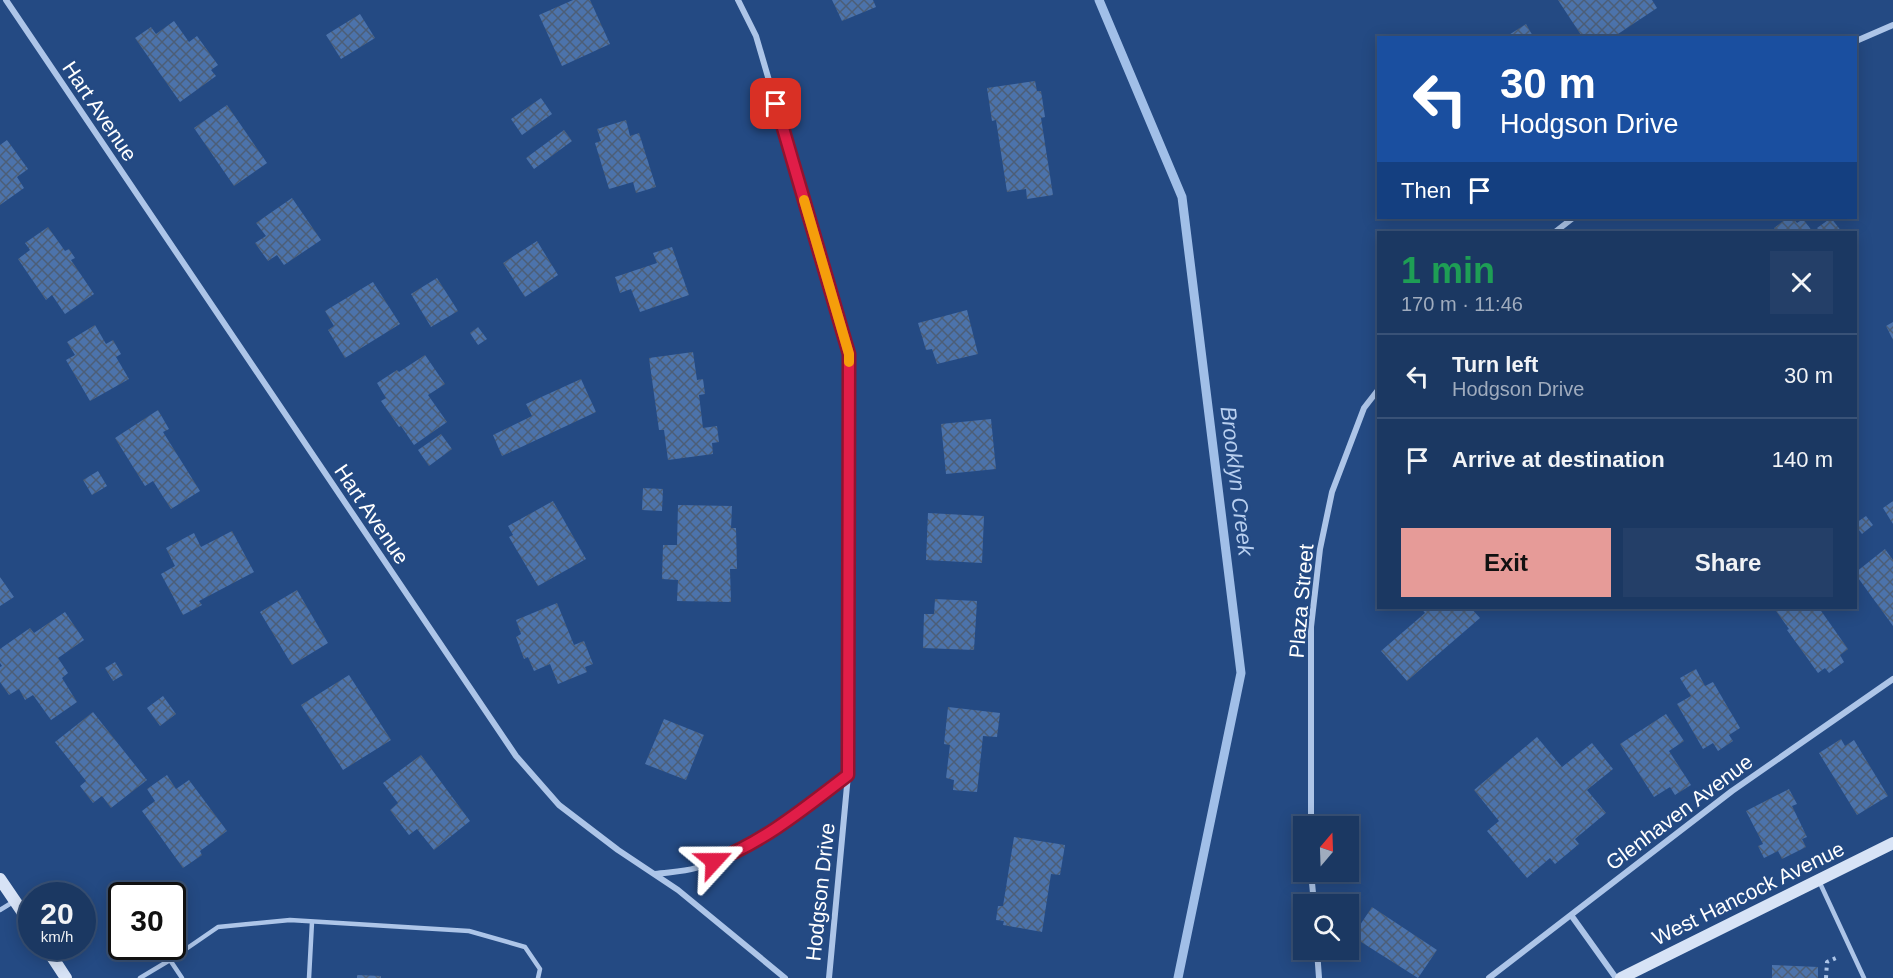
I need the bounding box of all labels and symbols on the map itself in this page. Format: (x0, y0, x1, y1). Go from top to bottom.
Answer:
street label: Hart Avenue (58, 57, 142, 165)
pin (750, 78, 801, 129)
water label: Brooklyn Creek (1215, 405, 1259, 558)
street label: Hart Avenue (330, 460, 414, 568)
street label: Plaza Street (1285, 543, 1317, 659)
street label: Glenhaven Avenue (1601, 750, 1757, 874)
north arrow (1293, 816, 1359, 882)
street label: Hodgson Drive (801, 822, 839, 962)
position arrow (682, 829, 746, 893)
street label: West Hancock Avenue (1648, 837, 1848, 949)
speed limit sign: 30 (108, 882, 186, 960)

